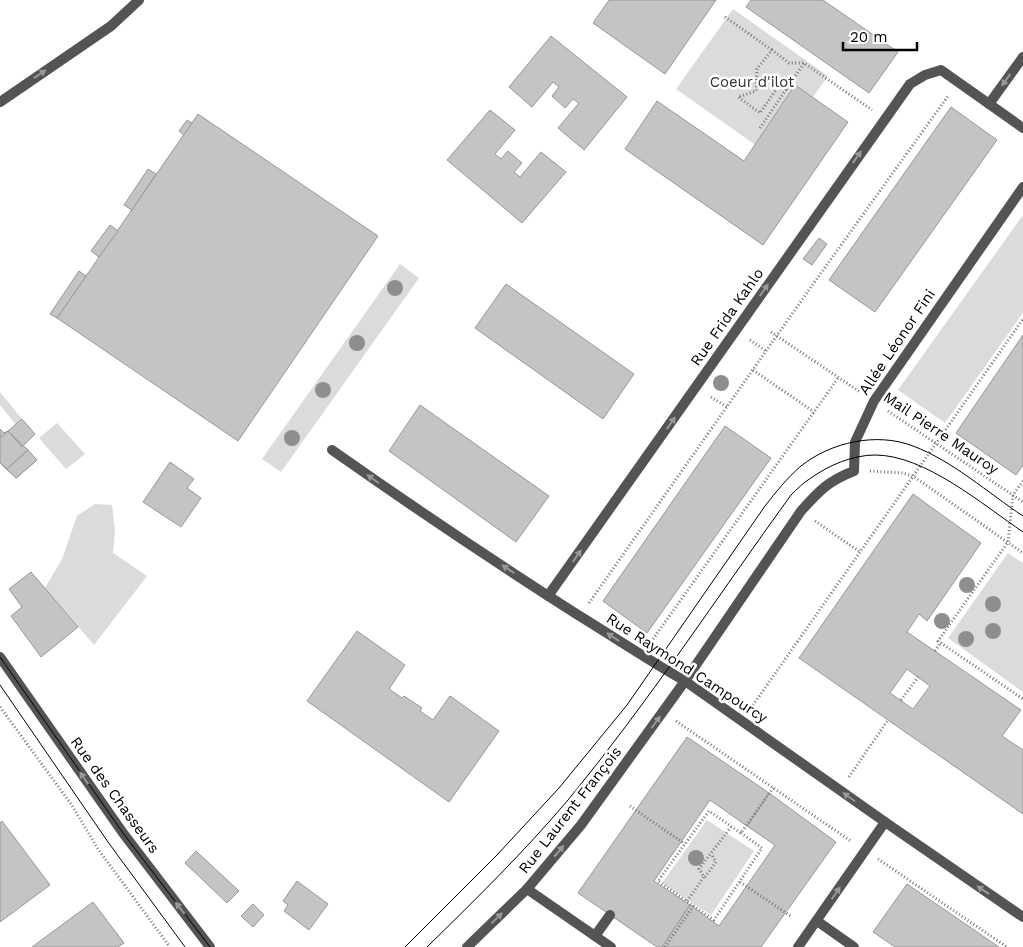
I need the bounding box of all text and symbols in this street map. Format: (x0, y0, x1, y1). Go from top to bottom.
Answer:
scale bar (843, 20, 917, 52)
text: 20 m (850, 28, 888, 46)
one-way arrow (33, 69, 47, 79)
park label: Coeur d'ilot (710, 73, 795, 91)
one-way arrow (1001, 74, 1011, 87)
one-way arrow (852, 150, 862, 164)
street label: Rue Frida Kahlo (687, 265, 767, 369)
one-way arrow (759, 283, 769, 297)
street label: Allée Léonor Fini (855, 286, 939, 398)
street label: Mail Pierre Mauroy (880, 388, 1002, 478)
one-way arrow (665, 417, 676, 430)
one-way arrow (366, 474, 379, 484)
one-way arrow (572, 549, 582, 563)
one-way arrow (501, 564, 514, 574)
street label: Rue Raymond Campourcy (603, 609, 771, 727)
one-way arrow (607, 632, 620, 642)
one-way arrow (651, 715, 661, 728)
street label: Rue des Chasseurs (67, 733, 163, 857)
street label: Rue Laurent François (515, 743, 625, 877)
one-way arrow (79, 771, 89, 784)
one-way arrow (842, 792, 856, 802)
one-way arrow (553, 845, 564, 858)
one-way arrow (976, 885, 990, 894)
one-way arrow (831, 886, 841, 899)
one-way arrow (175, 902, 186, 915)
one-way arrow (491, 912, 503, 924)

